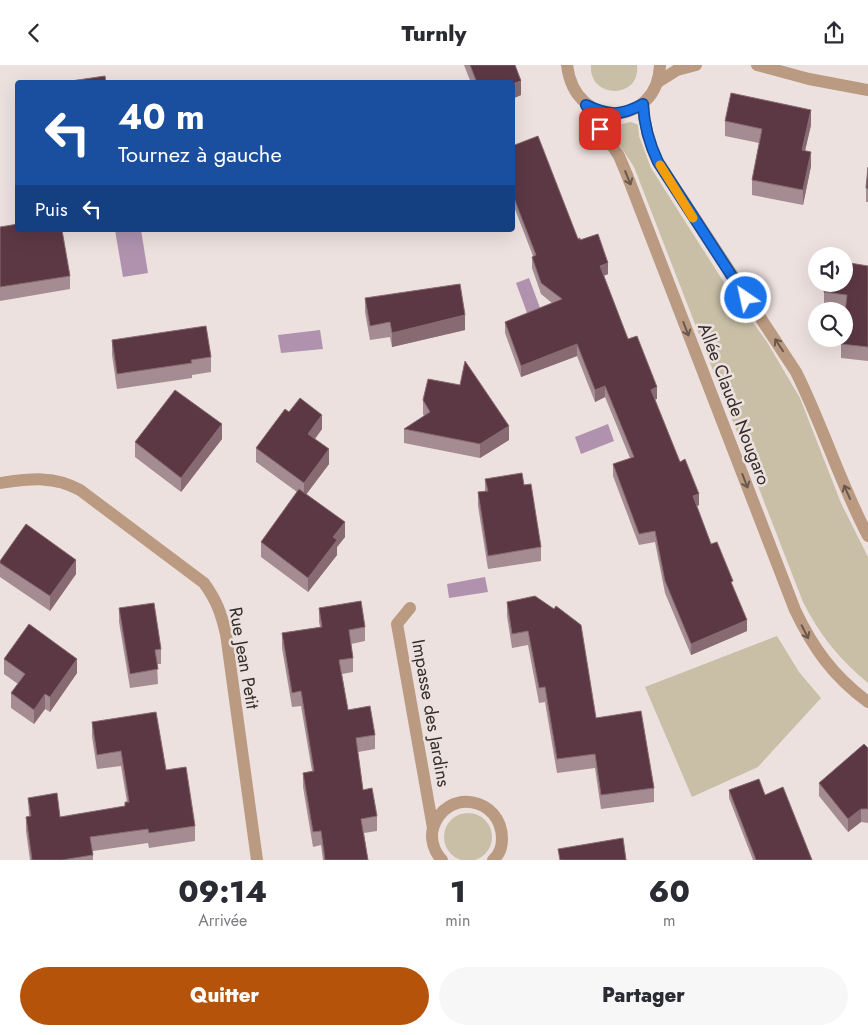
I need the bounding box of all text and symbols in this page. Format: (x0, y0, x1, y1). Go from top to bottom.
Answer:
text: Turnly (402, 17, 466, 49)
icon: back (20, 19, 48, 47)
icon: share (820, 19, 848, 47)
text: 40 m (118, 92, 205, 142)
icon: left (35, 100, 100, 165)
pin (579, 108, 621, 150)
icon: arrive (586, 115, 614, 143)
text: Tournez à gauche (118, 138, 282, 170)
one-way arrow (624, 170, 633, 185)
icon: left (78, 195, 106, 223)
text: Puis (35, 196, 68, 223)
map controls (808, 247, 853, 347)
button: sound (808, 247, 853, 292)
position arrow (719, 271, 771, 323)
button: search (808, 302, 853, 347)
street label: Allée Claude Nougaro (691, 319, 777, 489)
one-way arrow (682, 321, 692, 336)
one-way arrow (774, 338, 784, 352)
one-way arrow (741, 473, 750, 488)
one-way arrow (841, 485, 851, 500)
street label: Rue Jean Petit (222, 605, 266, 712)
one-way arrow (801, 624, 811, 638)
street label: Impasse des Jardins (405, 637, 457, 789)
text: 09:14 (178, 870, 267, 913)
text: 1 (450, 870, 466, 913)
text: 60 (649, 870, 690, 913)
text: Arrivée (198, 909, 247, 932)
text: min (445, 909, 470, 932)
text: m (663, 909, 675, 932)
button: Quitter (20, 967, 429, 1025)
button: Partager (439, 967, 848, 1025)

